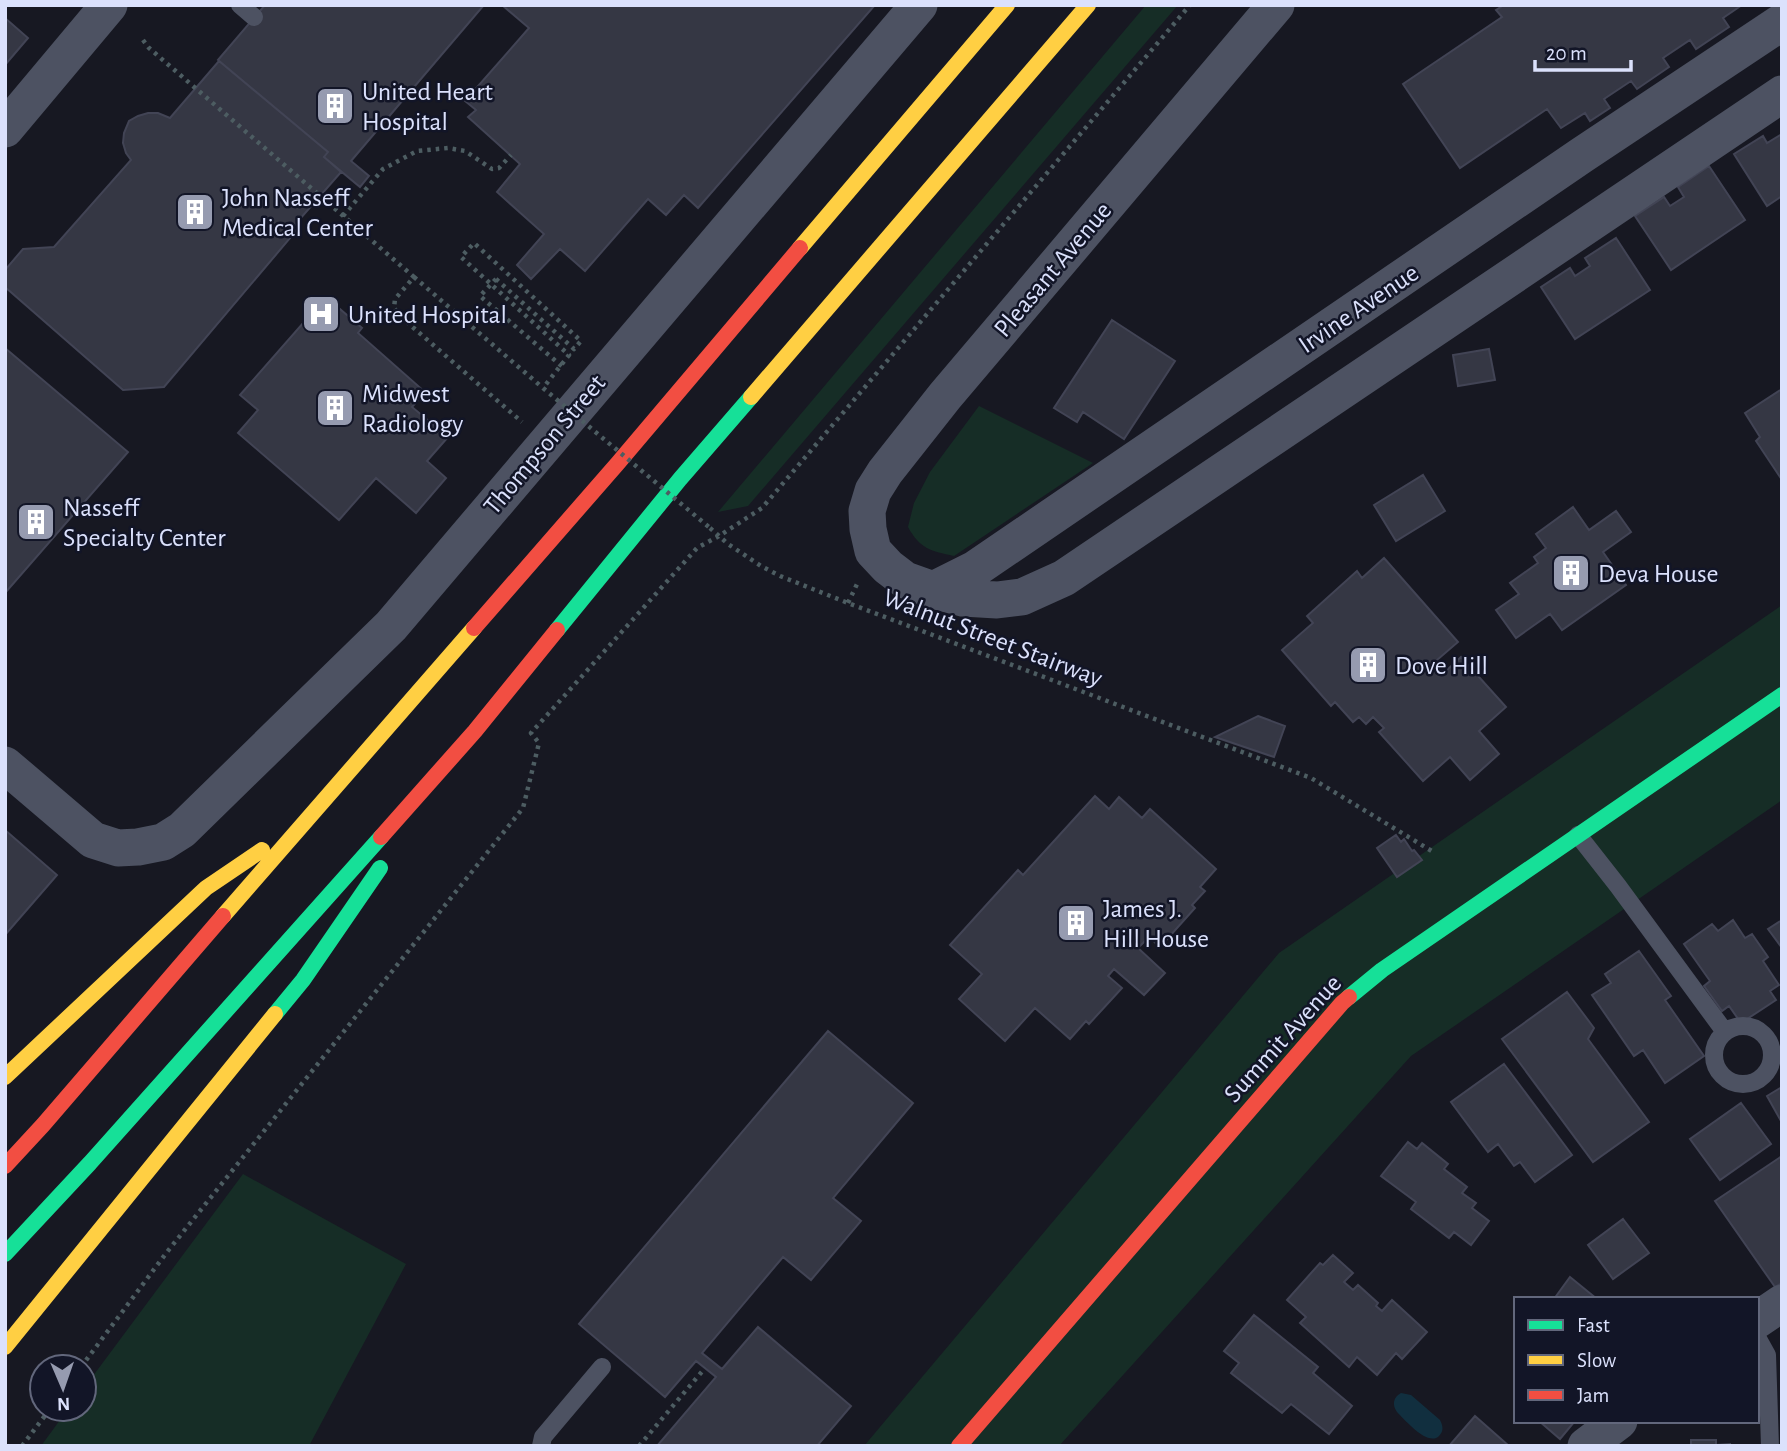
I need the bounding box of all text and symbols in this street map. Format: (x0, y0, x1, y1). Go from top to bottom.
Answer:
scale bar (1535, 28, 1631, 72)
text: 20 m (1546, 43, 1587, 64)
place label: United Heart Hospital (362, 79, 493, 135)
building icon: United Heart Hospital (314, 85, 356, 127)
place label: John Nasseff Medical Center (222, 185, 374, 241)
building icon: John Nasseff Medical Center (174, 191, 216, 233)
street label: Pleasant Avenue (989, 197, 1116, 342)
street label: Irvine Avenue (1294, 259, 1423, 358)
hospital icon: United Hospital (300, 293, 342, 335)
place label: United Hospital (348, 302, 507, 328)
street label: Thompson Street (479, 370, 611, 519)
place label: Midwest Radiology (362, 381, 463, 437)
building icon: Midwest Radiology (314, 387, 356, 429)
place label: Nasseff Specialty Center (63, 495, 226, 551)
building icon: Nasseff Specialty Center (15, 501, 57, 543)
building icon: Deva House (1550, 552, 1592, 594)
place label: Deva House (1598, 561, 1719, 587)
street label: Walnut Street Stairway (879, 584, 1106, 692)
building icon: Dove Hill (1347, 644, 1389, 686)
place label: Dove Hill (1395, 653, 1488, 679)
place label: James J. Hill House (1103, 896, 1209, 952)
building icon: James J. Hill House (1055, 902, 1097, 944)
street label: Summit Avenue (1219, 970, 1346, 1107)
legend (1514, 1297, 1759, 1423)
text: Fast (1577, 1315, 1610, 1336)
text: Slow (1577, 1350, 1616, 1371)
north arrow (28, 1353, 98, 1423)
text: Jam (1577, 1385, 1609, 1406)
text: N (57, 1394, 70, 1413)

